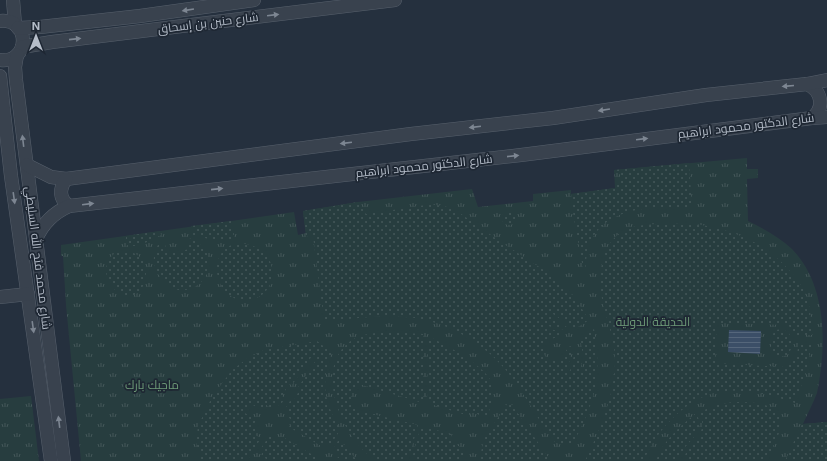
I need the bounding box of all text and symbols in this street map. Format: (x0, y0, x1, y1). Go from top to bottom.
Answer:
one-way arrow (182, 7, 194, 13)
street label: شارع حنين بن إسحاق (157, 9, 259, 37)
one-way arrow (267, 12, 279, 18)
north arrow (16, 16, 56, 56)
text: N (32, 19, 40, 33)
one-way arrow (68, 36, 81, 43)
one-way arrow (782, 83, 794, 89)
one-way arrow (598, 107, 610, 113)
street label: شارع الدكتور محمود ابراهيم (677, 110, 815, 142)
one-way arrow (469, 124, 481, 130)
one-way arrow (20, 135, 27, 147)
one-way arrow (636, 136, 648, 142)
one-way arrow (340, 140, 352, 146)
street label: شارع الدكتور محمود ابراهيم (355, 151, 493, 181)
one-way arrow (507, 153, 519, 159)
street label: شارع محمد فتح الله السليطي (19, 186, 55, 331)
one-way arrow (211, 186, 223, 193)
one-way arrow (11, 192, 17, 204)
one-way arrow (82, 201, 94, 207)
park label: الحديقة الدولية (616, 314, 690, 329)
one-way arrow (29, 321, 36, 333)
park label: ماجيك بارك (125, 377, 179, 392)
one-way arrow (56, 416, 62, 428)

